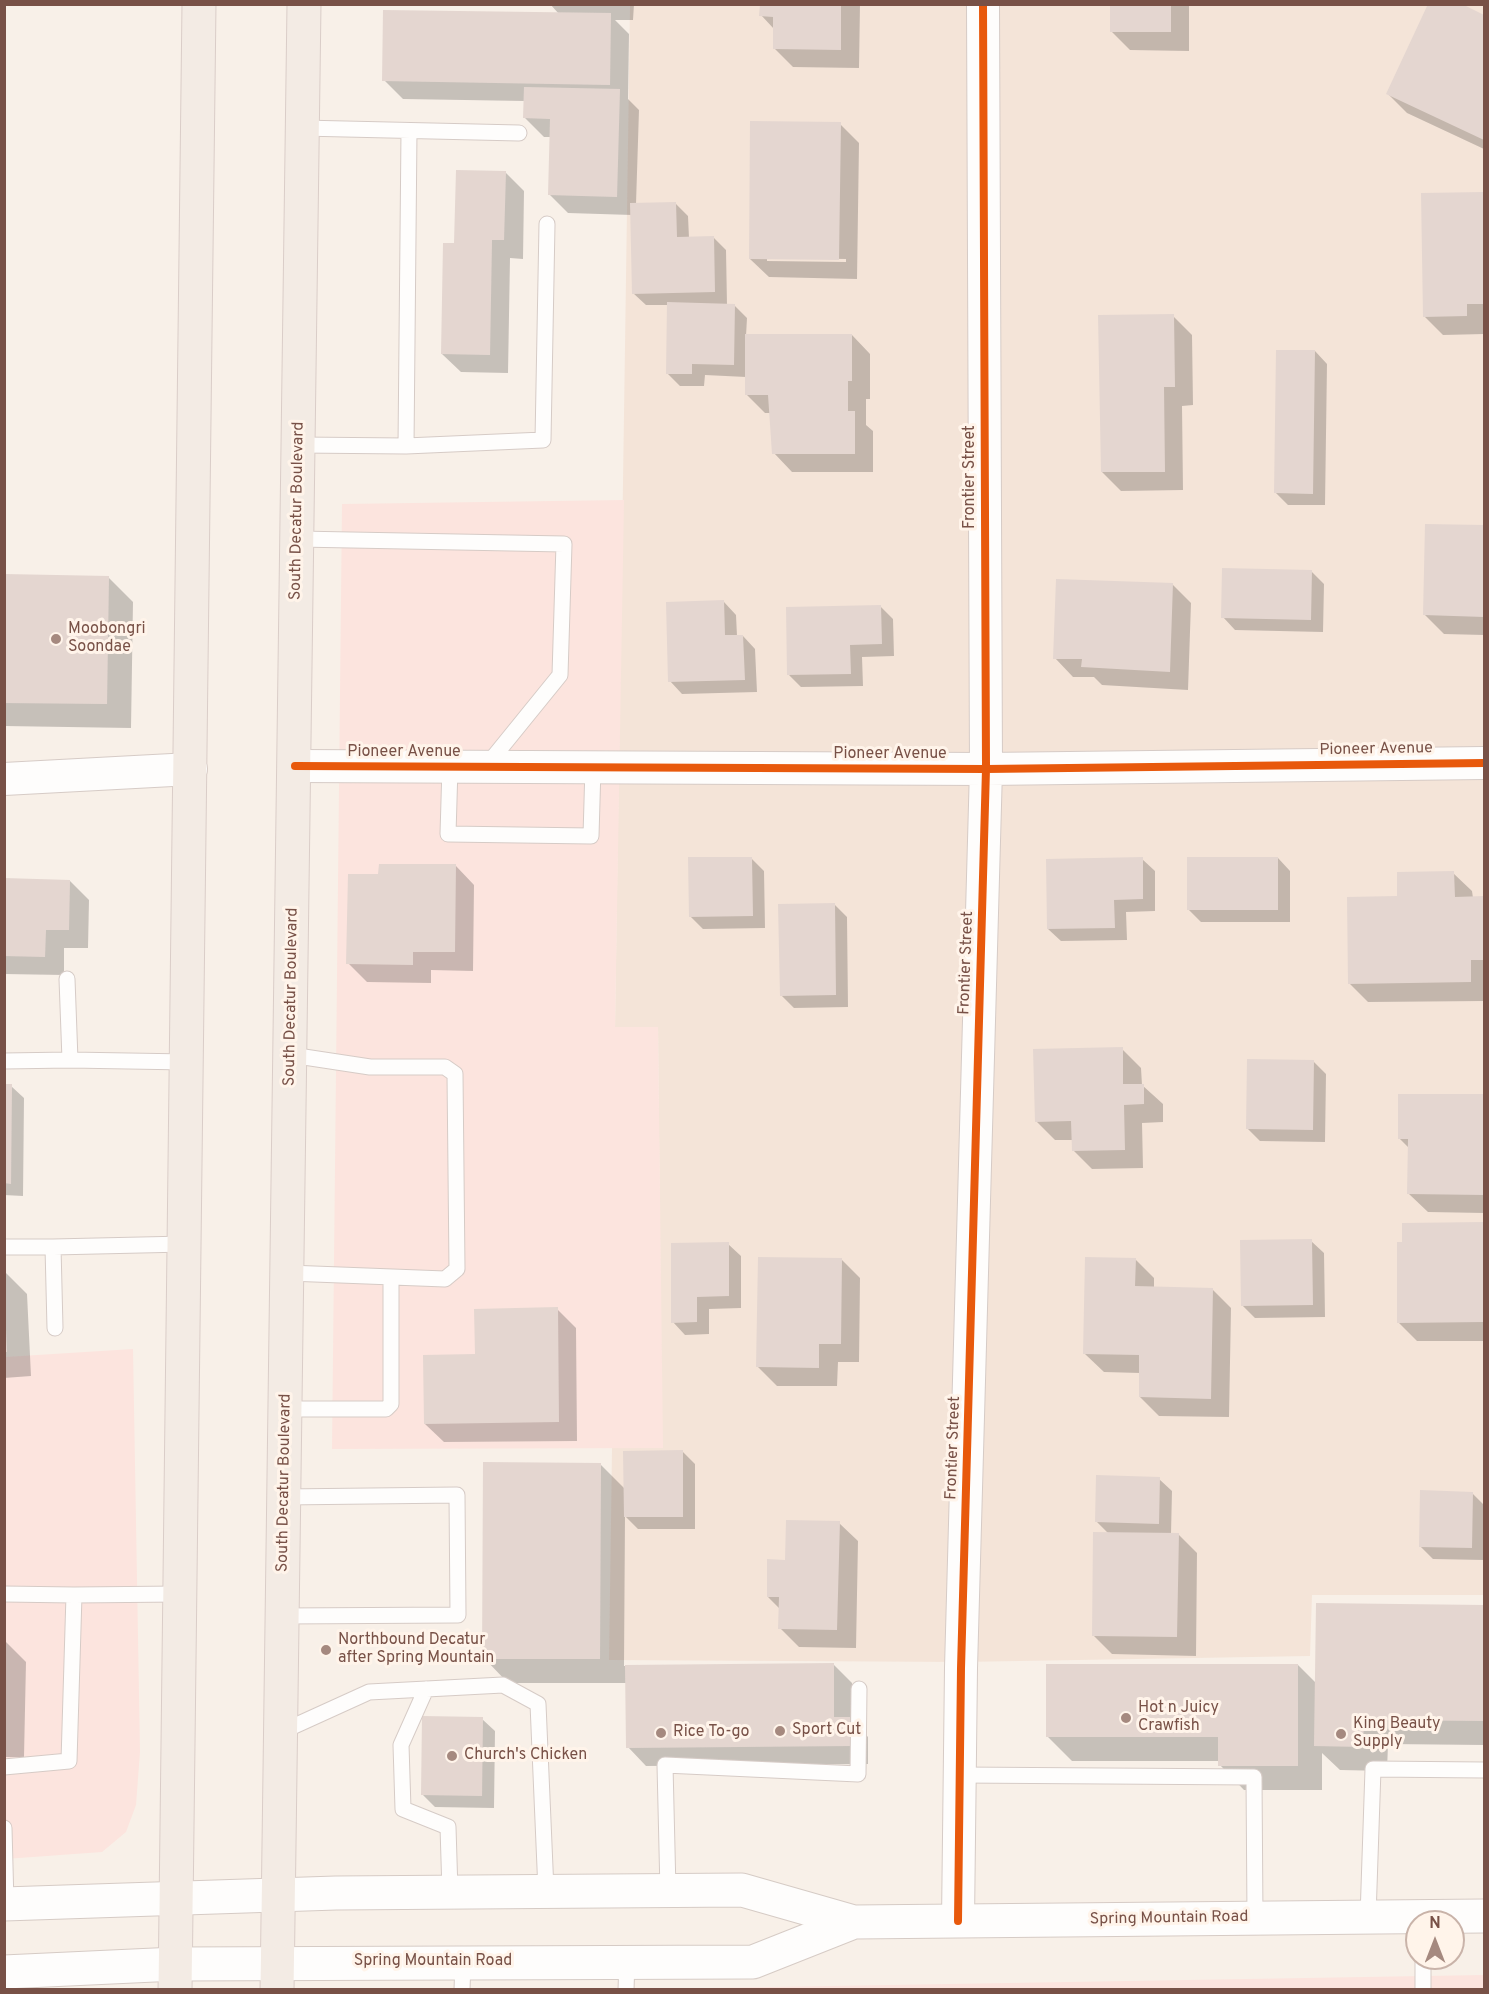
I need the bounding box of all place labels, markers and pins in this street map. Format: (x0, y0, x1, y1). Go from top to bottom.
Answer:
place label: Moobongri Soondae (68, 620, 146, 658)
marker: Moobongri Soondae (49, 632, 63, 646)
place label: Northbound Decatur after Spring Mountain (338, 1631, 494, 1669)
marker: Northbound Decatur after Spring Mountain (319, 1643, 333, 1657)
place label: Hot n Juicy Crawfish (1138, 1699, 1219, 1737)
marker: Hot n Juicy Crawfish (1119, 1711, 1133, 1725)
place label: King Beauty Supply (1353, 1715, 1440, 1753)
place label: Sport Cut (792, 1721, 861, 1741)
place label: Rice To-go (673, 1723, 749, 1743)
marker: Sport Cut (773, 1724, 787, 1738)
marker: Rice To-go (654, 1726, 668, 1740)
marker: King Beauty Supply (1334, 1727, 1348, 1741)
place label: Church's Chicken (464, 1746, 587, 1766)
marker: Church's Chicken (445, 1749, 459, 1763)

